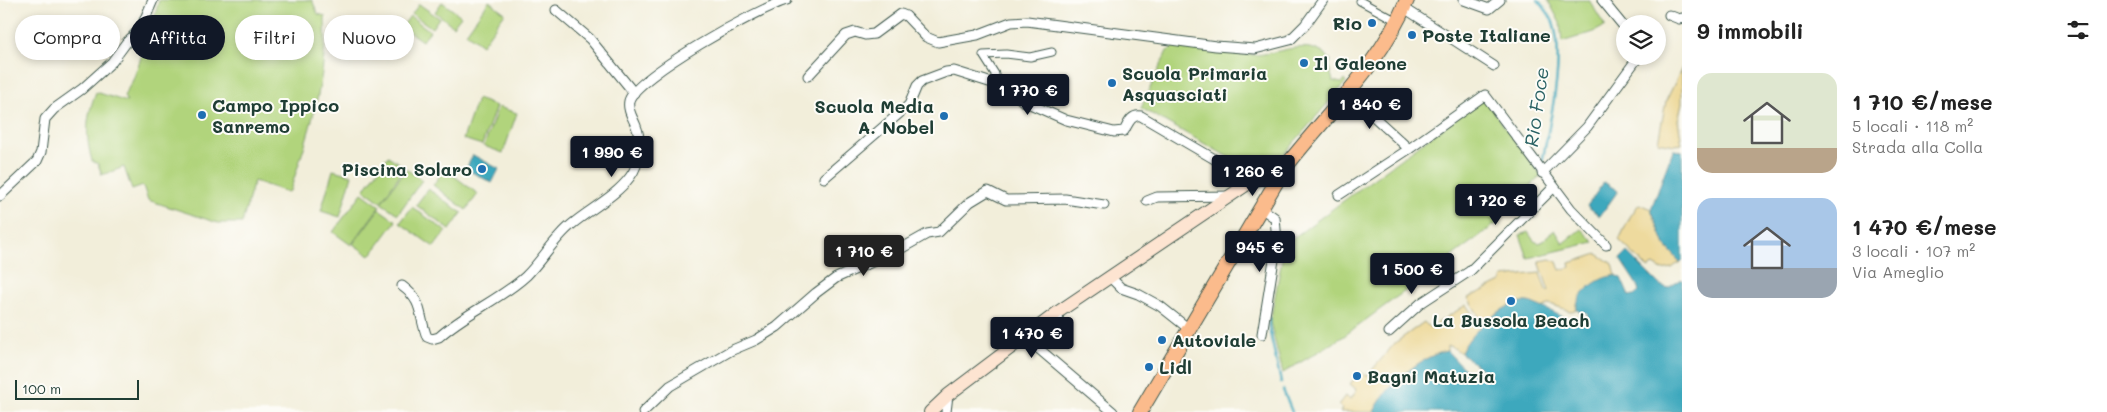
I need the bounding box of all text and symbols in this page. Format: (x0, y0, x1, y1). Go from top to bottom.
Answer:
place label: Rio (1333, 11, 1362, 35)
chip: Compra (15, 15, 120, 60)
chip: Affitta (130, 15, 225, 60)
chip: Filtri (235, 15, 314, 60)
chip: Nuovo (324, 15, 414, 60)
map controls (1616, 15, 1666, 65)
button: layers (1616, 15, 1666, 65)
icon: filters (2064, 16, 2092, 44)
marker: Rio (1366, 17, 1378, 29)
text: 9 immobili (1697, 17, 1804, 44)
place label: Poste Italiane (1422, 23, 1551, 47)
marker: Poste Italiane (1406, 29, 1418, 41)
place label: Il Galeone (1314, 51, 1407, 75)
marker: Il Galeone (1298, 57, 1310, 69)
place label: Scuola Primaria Asquasciati (1122, 61, 1267, 106)
water label: Rio Foce (1518, 66, 1554, 148)
pin: 1 770 € (982, 74, 1074, 116)
marker: Scuola Primaria Asquasciati (1106, 77, 1118, 89)
text: 1 770 € (998, 79, 1058, 100)
pin: 1 840 € (1324, 88, 1416, 130)
text: 1 710 €/mese (1852, 88, 1993, 115)
place label: Campo Ippico Sanremo (212, 93, 339, 138)
text: 1 840 € (1339, 93, 1401, 114)
icon: home (1737, 93, 1797, 153)
place label: Scuola Media A. Nobel (815, 94, 934, 139)
marker: Campo Ippico Sanremo (196, 109, 208, 121)
marker: Scuola Media A. Nobel (938, 110, 950, 122)
text: 5 locali · 118 m² (1852, 115, 1973, 136)
pin: 1 990 € (566, 136, 658, 178)
text: Strada alla Colla (1852, 136, 1983, 157)
text: 1 990 € (581, 141, 643, 162)
pin: 1 260 € (1207, 154, 1299, 197)
place label: Piscina Solaro (341, 157, 472, 181)
text: 1 260 € (1223, 160, 1283, 181)
marker: Piscina Solaro (476, 163, 488, 175)
pin: 1 720 € (1450, 184, 1542, 226)
text: 1 720 € (1466, 189, 1526, 210)
text: 1 470 €/mese (1852, 213, 1997, 240)
icon: home (1737, 218, 1797, 278)
pin: 945 € (1225, 230, 1295, 273)
pin: 1 710 € (818, 234, 910, 277)
text: 945 € (1236, 236, 1284, 257)
text: 1 710 € (835, 240, 893, 261)
text: 3 locali · 107 m² (1852, 240, 1975, 261)
pin: 1 500 € (1366, 252, 1458, 295)
text: 1 500 € (1381, 258, 1443, 279)
text: Via Ameglio (1852, 261, 1944, 282)
marker: La Bussola Beach (1505, 295, 1517, 307)
place label: La Bussola Beach (1432, 308, 1590, 332)
pin: 1 470 € (986, 316, 1078, 359)
text: 1 470 € (1002, 322, 1062, 343)
place label: Autoviale (1172, 328, 1257, 352)
marker: Autoviale (1156, 334, 1168, 346)
place label: Lidl (1159, 355, 1192, 379)
marker: Lidl (1143, 361, 1155, 373)
place label: Bagni Matuzia (1367, 364, 1495, 388)
marker: Bagni Matuzia (1351, 370, 1363, 382)
scale bar (15, 377, 139, 400)
text: 100 m (22, 379, 61, 398)

